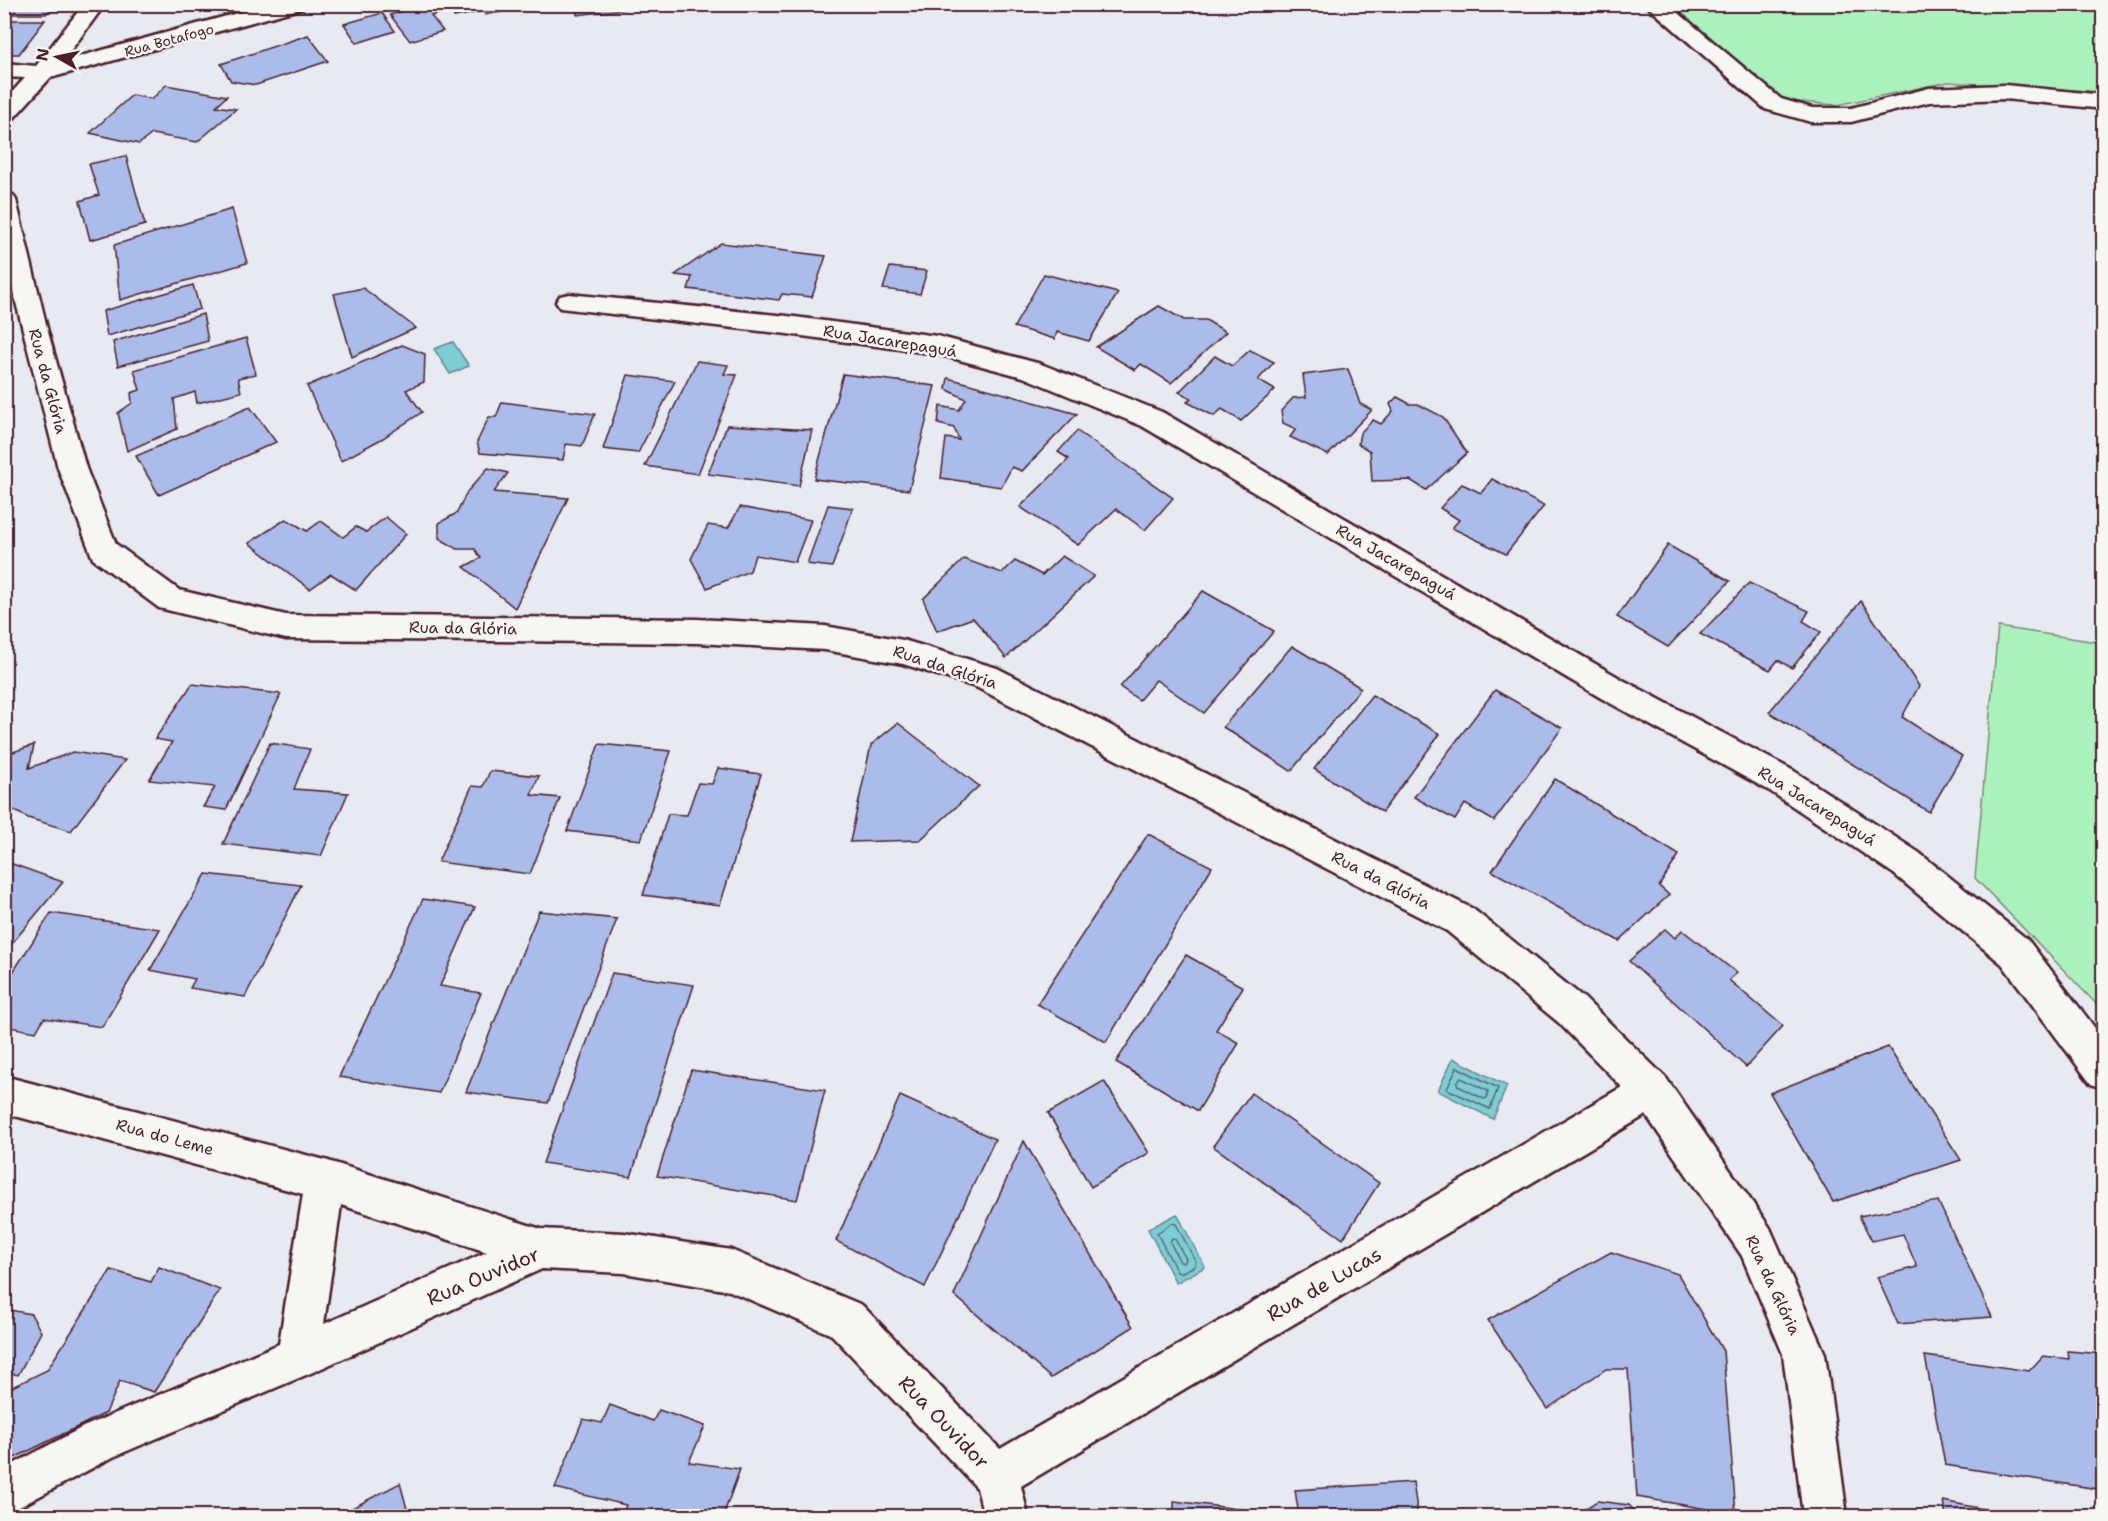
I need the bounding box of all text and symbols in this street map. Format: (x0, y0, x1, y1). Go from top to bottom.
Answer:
street label: Rua Botafogo (122, 19, 216, 61)
north arrow (27, 27, 87, 87)
text: N (31, 47, 54, 63)
street label: Rua Jacarepaguá (822, 320, 958, 362)
street label: Rua da Glória (24, 326, 72, 436)
street label: Rua Jacarepaguá (1332, 519, 1460, 605)
street label: Rua da Glória (409, 617, 517, 639)
street label: Rua da Glória (890, 640, 1000, 694)
street label: Rua Jacarepaguá (1754, 761, 1880, 851)
street label: Rua da Glória (1328, 846, 1434, 914)
street label: Rua do Leme (114, 1114, 216, 1160)
street label: Rua da Glória (1741, 1232, 1805, 1338)
street label: Rua Ouvidor (423, 1241, 543, 1311)
street label: Rua de Lucas (1262, 1241, 1386, 1327)
street label: Rua Ouvidor (893, 1370, 995, 1474)

